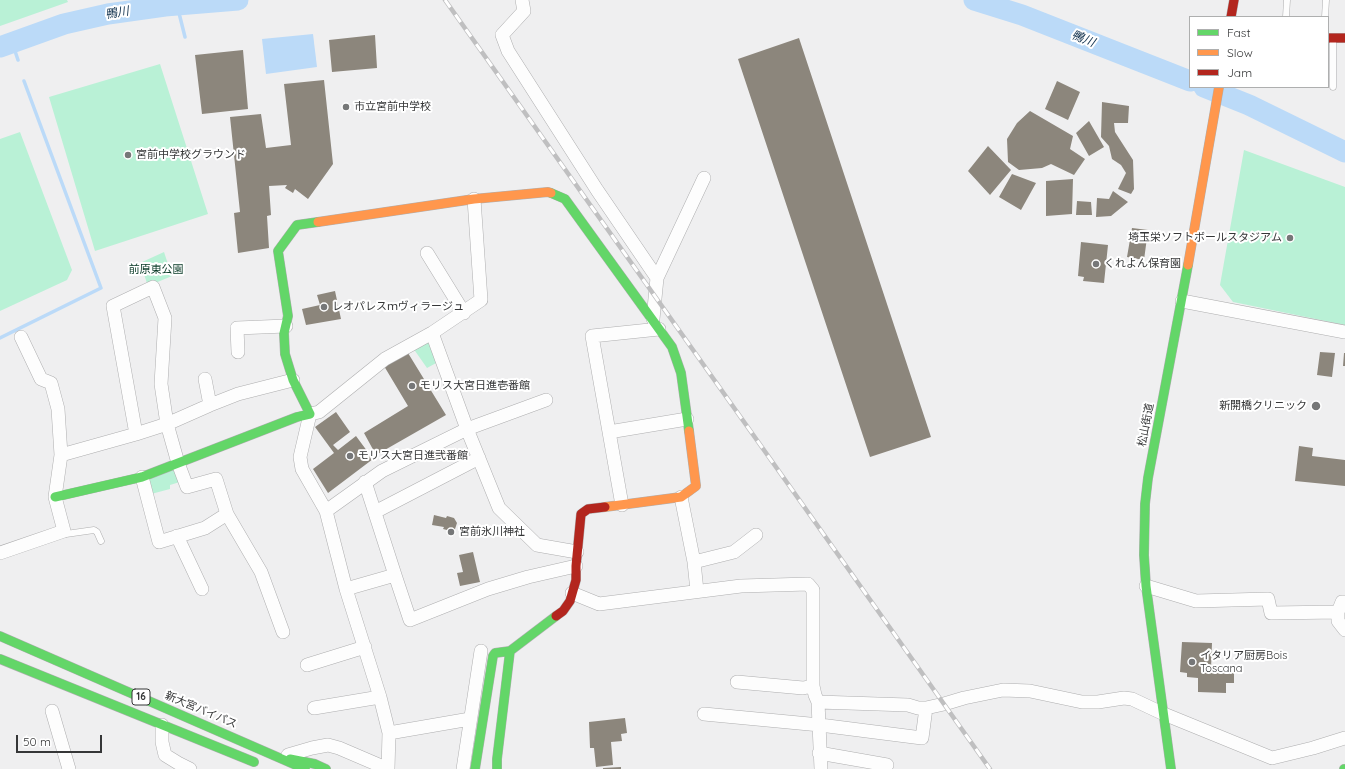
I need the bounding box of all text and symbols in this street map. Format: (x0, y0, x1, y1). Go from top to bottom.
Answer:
water label: 鴨川 (104, 4, 130, 22)
legend (1189, 16, 1329, 88)
text: Fast (1227, 25, 1251, 40)
water label: 鴨川 (1069, 28, 1097, 50)
text: Slow (1227, 45, 1253, 60)
text: Jam (1227, 65, 1252, 80)
place label: 市立宮前中学校 (354, 100, 431, 114)
marker: 市立宮前中学校 (341, 102, 351, 112)
place label: 宮前中学校グラウンド (136, 148, 246, 162)
marker: 宮前中学校グラウンド (123, 150, 133, 160)
place label: 埼玉栄ソフトボールスタジアム (1128, 231, 1282, 245)
marker: 埼玉栄ソフトボールスタジアム (1285, 233, 1295, 243)
place label: くれよん保育園 (1104, 257, 1181, 271)
marker: くれよん保育園 (1091, 259, 1101, 269)
park label: 前原東公園 (129, 263, 183, 277)
place label: レオパレスｍヴィラージュ (332, 300, 464, 314)
marker: レオパレスｍヴィラージュ (319, 302, 329, 312)
place label: モリス大宮日進壱番館 (420, 379, 530, 393)
marker: モリス大宮日進壱番館 (407, 381, 417, 391)
place label: 新開橋クリニック (1219, 399, 1307, 413)
marker: 新開橋クリニック (1310, 400, 1322, 412)
street label: 松山街道 (1135, 402, 1157, 448)
place label: モリス大宮日進弐番館 (358, 449, 468, 463)
marker: モリス大宮日進弐番館 (345, 451, 355, 461)
place label: 宮前氷川神社 (459, 525, 525, 539)
marker: 宮前氷川神社 (446, 527, 456, 537)
place label: イタリア厨房Bois Toscana (1200, 649, 1287, 675)
marker: イタリア厨房Bois Toscana (1187, 657, 1197, 667)
road number: 16 (132, 689, 150, 705)
street label: 新大宮バイパス (163, 689, 239, 731)
scale bar (18, 727, 104, 753)
text: 50 m (23, 734, 51, 749)

